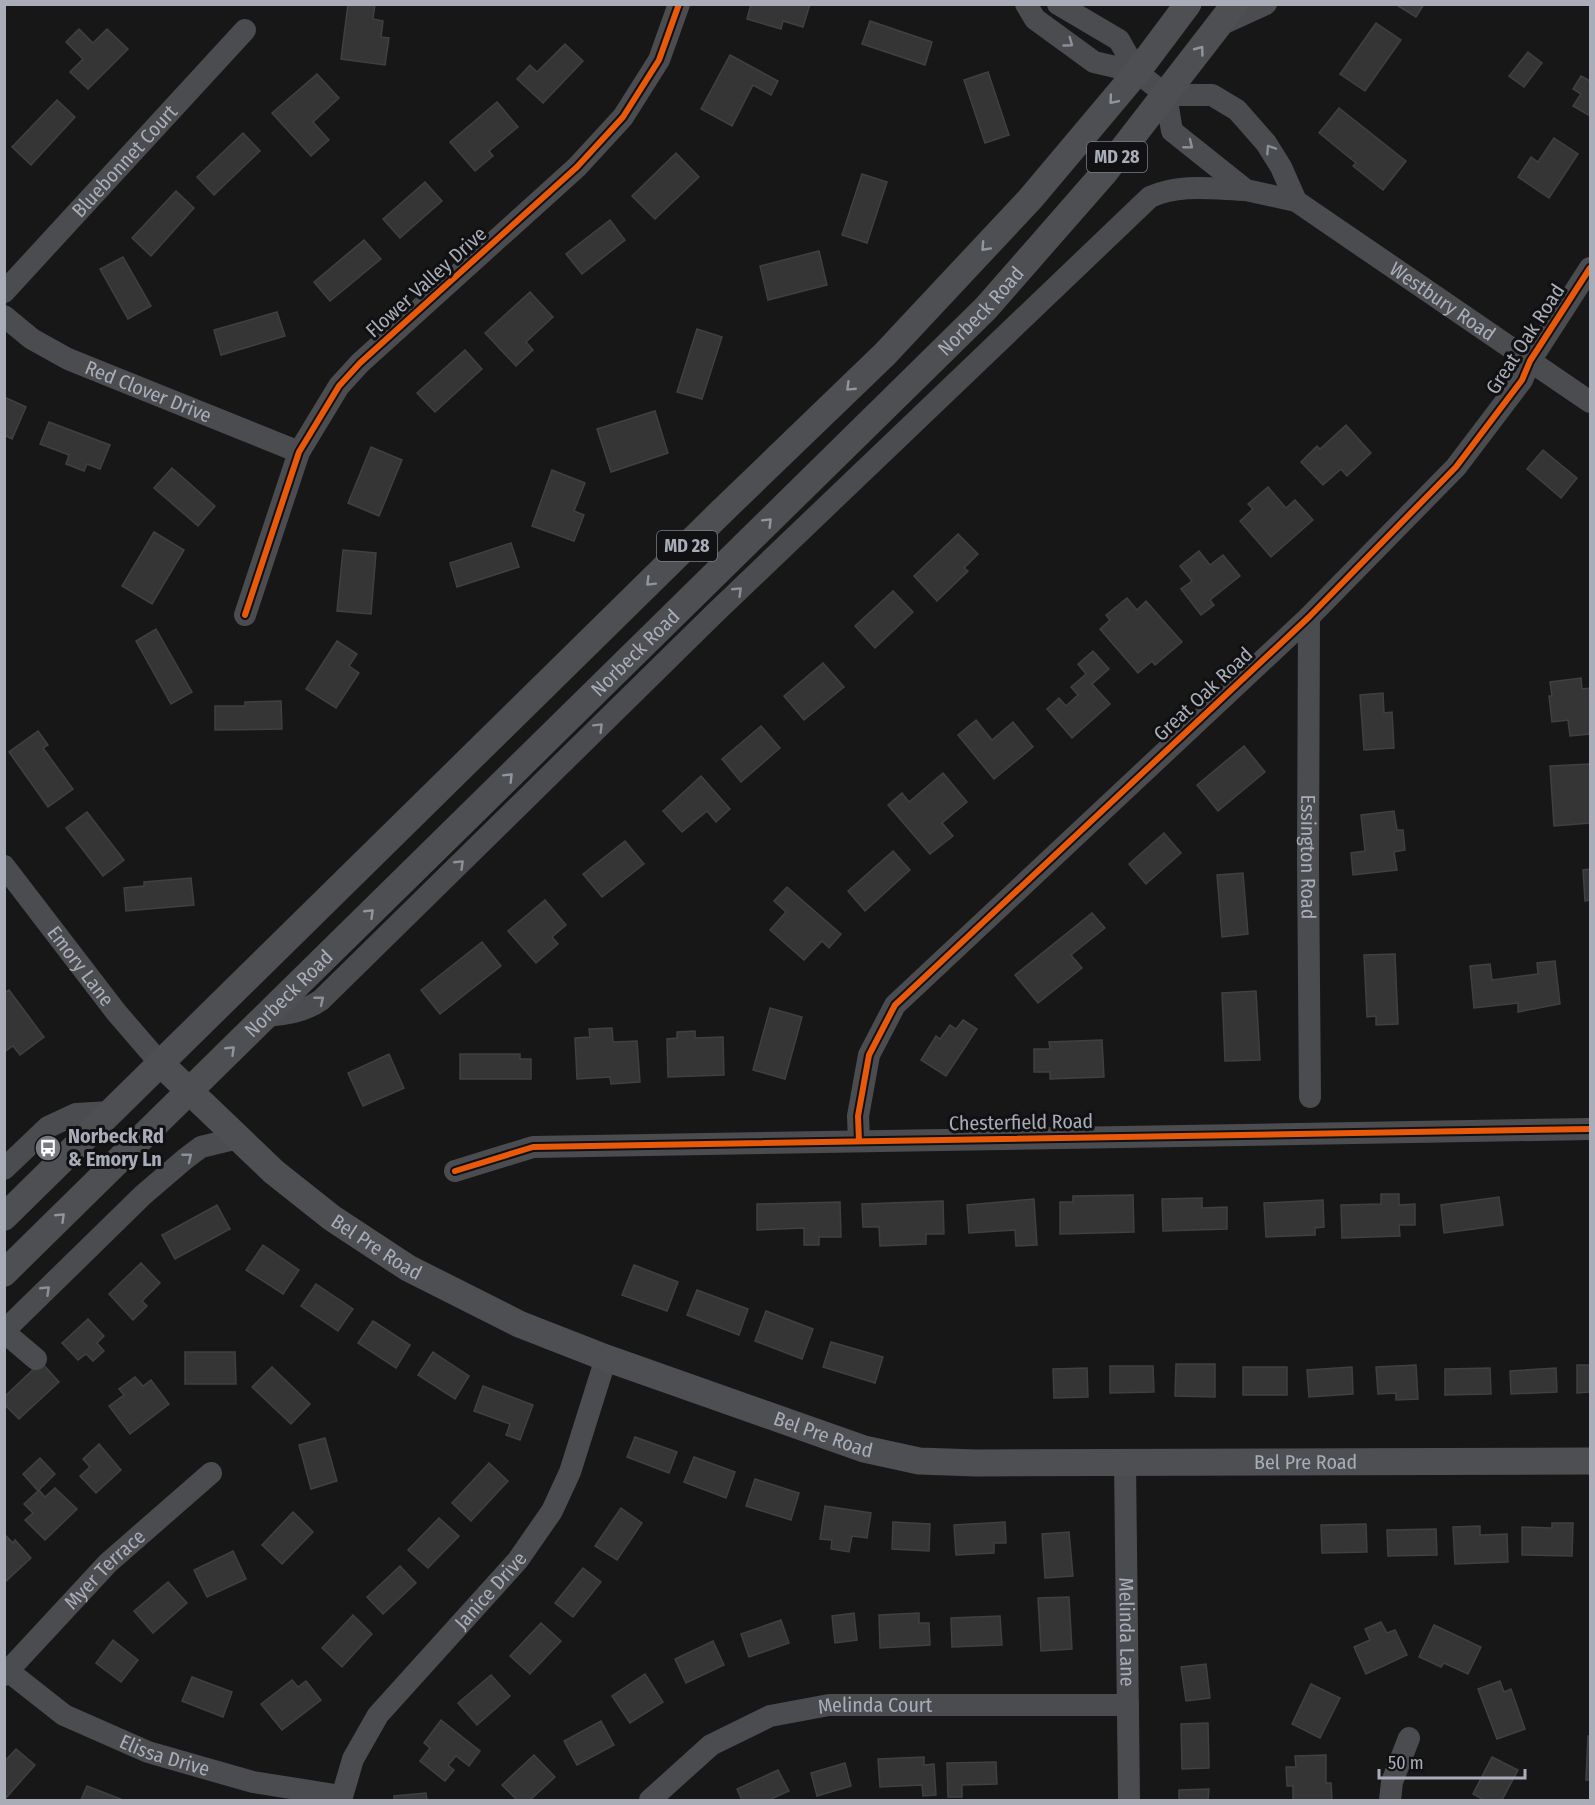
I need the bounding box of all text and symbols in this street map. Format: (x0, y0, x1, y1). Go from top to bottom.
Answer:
one-way arrow (1062, 36, 1073, 47)
one-way arrow (1193, 45, 1204, 56)
one-way arrow (1109, 93, 1120, 104)
street label: Bluebonnet Court (67, 99, 182, 222)
one-way arrow (1182, 137, 1193, 148)
road number: MD 28 (1087, 142, 1147, 172)
one-way arrow (1266, 145, 1277, 156)
street label: Flower Valley Drive (361, 222, 491, 342)
one-way arrow (981, 240, 992, 250)
street label: Westbury Road (1385, 257, 1500, 346)
street label: Norbeck Road (933, 261, 1029, 361)
street label: Great Oak Road (1481, 280, 1569, 398)
street label: Red Clover Drive (82, 355, 215, 428)
one-way arrow (846, 380, 857, 391)
one-way arrow (761, 519, 772, 530)
road number: MD 28 (657, 531, 717, 561)
one-way arrow (646, 575, 657, 586)
one-way arrow (732, 587, 742, 598)
street label: Norbeck Road (586, 604, 684, 701)
street label: Great Oak Road (1149, 642, 1257, 746)
one-way arrow (591, 724, 602, 735)
one-way arrow (503, 773, 513, 784)
street label: Essington Road (1296, 795, 1320, 919)
one-way arrow (453, 860, 463, 871)
one-way arrow (363, 910, 374, 921)
street label: Emory Lane (42, 921, 119, 1011)
street label: Norbeck Road (239, 945, 338, 1042)
one-way arrow (313, 996, 324, 1007)
one-way arrow (223, 1046, 234, 1057)
street label: Chesterfield Road (949, 1109, 1093, 1135)
place label: Norbeck Rd & Emory Ln (68, 1124, 164, 1171)
bus stop icon: Norbeck Rd & Emory Ln (33, 1133, 63, 1163)
one-way arrow (182, 1153, 193, 1164)
street label: Bel Pre Road (327, 1209, 426, 1285)
one-way arrow (55, 1213, 65, 1224)
one-way arrow (40, 1286, 50, 1297)
street label: Bel Pre Road (771, 1406, 875, 1463)
street label: Bel Pre Road (1254, 1450, 1357, 1474)
street label: Myer Terrace (59, 1524, 150, 1614)
street label: Janice Drive (449, 1548, 532, 1634)
street label: Melinda Lane (1114, 1577, 1140, 1687)
street label: Melinda Court (816, 1693, 933, 1719)
street label: Elissa Drive (116, 1729, 212, 1781)
scale bar (1379, 1742, 1524, 1780)
text: 50 m (1388, 1752, 1424, 1774)

